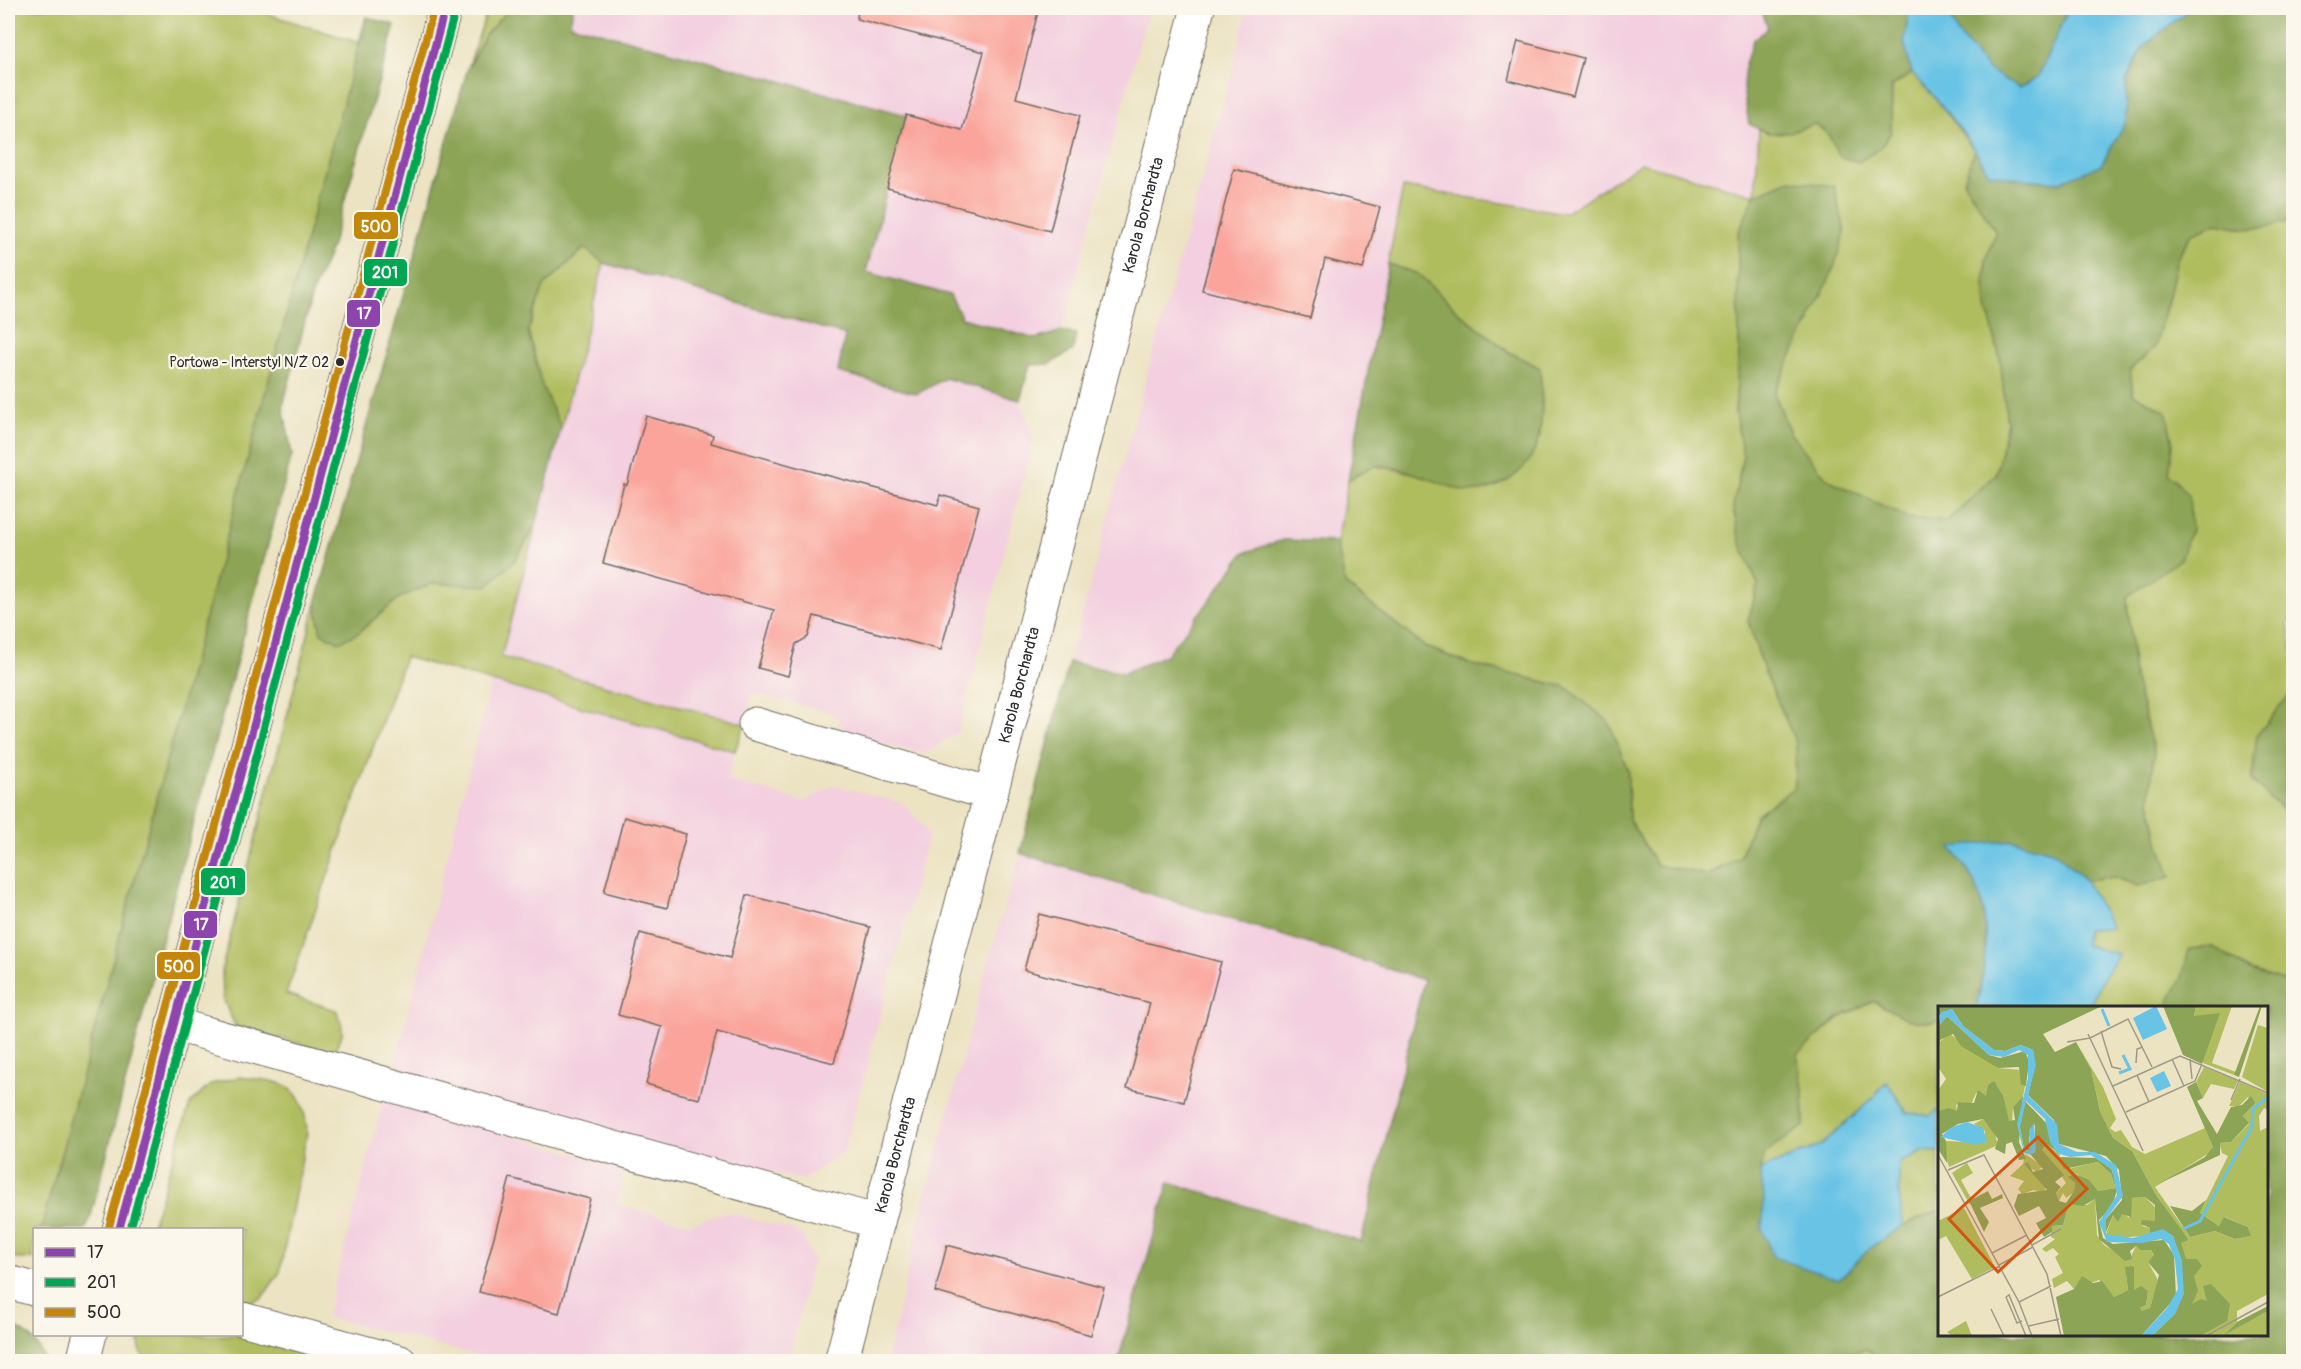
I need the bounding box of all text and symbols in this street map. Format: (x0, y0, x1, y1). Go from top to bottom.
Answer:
street label: Karola Borchardta (1118, 155, 1168, 276)
line badge: 500 (353, 211, 399, 240)
text: 500 (361, 217, 391, 237)
line badge: 201 (363, 258, 408, 287)
text: 201 (372, 263, 398, 283)
line badge: 17 (346, 299, 381, 328)
text: 17 (357, 304, 372, 324)
place label: Portowa - Interstyl N/Ż 02 (169, 354, 329, 371)
marker: Portowa - Interstyl N/Ż 02 (334, 356, 346, 368)
street label: Karola Borchardta (995, 625, 1044, 745)
line badge: 201 (200, 867, 246, 896)
text: 201 (210, 873, 236, 893)
line badge: 17 (183, 910, 218, 939)
text: 17 (194, 915, 209, 935)
line badge: 500 (156, 951, 201, 980)
text: 500 (164, 957, 194, 977)
inset map (1938, 1006, 2268, 1336)
street label: Karola Borchardta (871, 1095, 920, 1215)
legend (33, 1228, 243, 1336)
text: 17 (87, 1241, 104, 1264)
text: 201 (87, 1271, 116, 1294)
text: 500 (87, 1301, 121, 1324)

